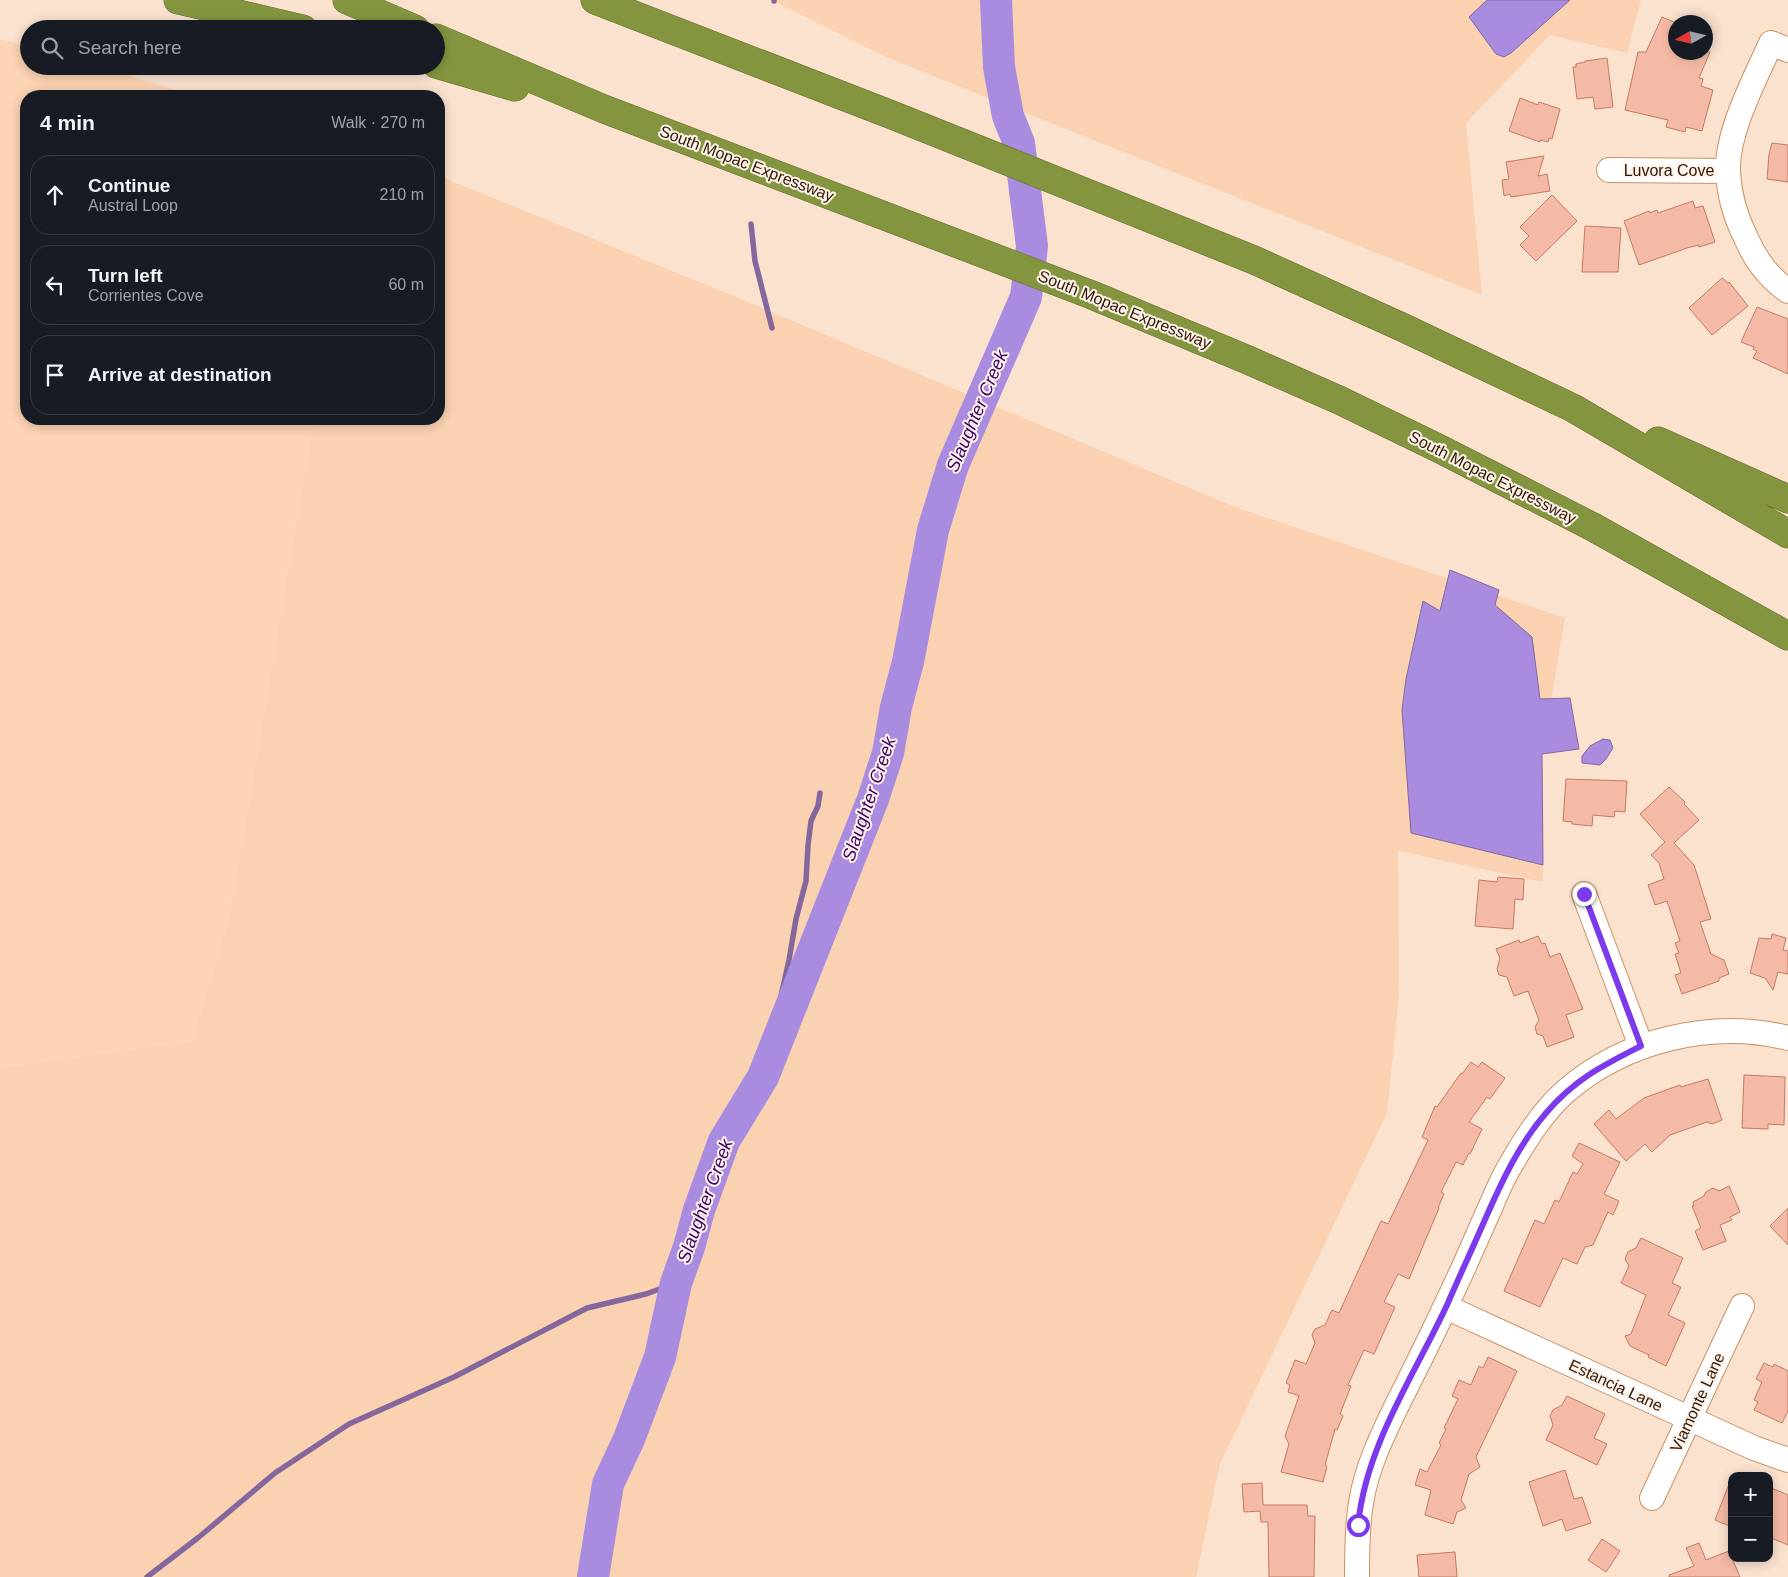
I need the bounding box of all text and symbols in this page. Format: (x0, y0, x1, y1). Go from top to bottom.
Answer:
north arrow (1668, 15, 1713, 60)
search box (20, 20, 445, 75)
icon: search (38, 34, 66, 62)
text: Search here (78, 37, 182, 58)
text: 4 min (40, 111, 95, 134)
text: Walk · 270 m (331, 114, 425, 131)
street label: South Mopac Expressway (657, 122, 836, 205)
street label: Luvora Cove (1624, 162, 1714, 179)
text: Continue (88, 175, 170, 196)
icon: ahead (41, 181, 69, 209)
text: 210 m (380, 186, 424, 203)
text: Austral Loop (88, 197, 178, 214)
text: Turn left (88, 265, 163, 286)
street label: South Mopac Expressway (1036, 267, 1214, 352)
icon: left (41, 271, 69, 299)
text: 60 m (388, 276, 424, 293)
text: Corrientes Cove (88, 287, 204, 304)
water label: Slaughter Creek (942, 346, 1012, 475)
icon: arrive (41, 361, 69, 389)
text: Arrive at destination (88, 364, 272, 385)
street label: South Mopac Expressway (1407, 428, 1579, 527)
water label: Slaughter Creek (838, 733, 900, 864)
route end (1573, 883, 1596, 906)
water label: Slaughter Creek (673, 1136, 737, 1266)
street label: Viamonte Lane (1667, 1350, 1728, 1454)
street label: Estancia Lane (1566, 1356, 1665, 1415)
map controls (1728, 1472, 1773, 1562)
button: + (1728, 1472, 1773, 1517)
route start (1347, 1514, 1370, 1537)
button: − (1728, 1517, 1773, 1562)

